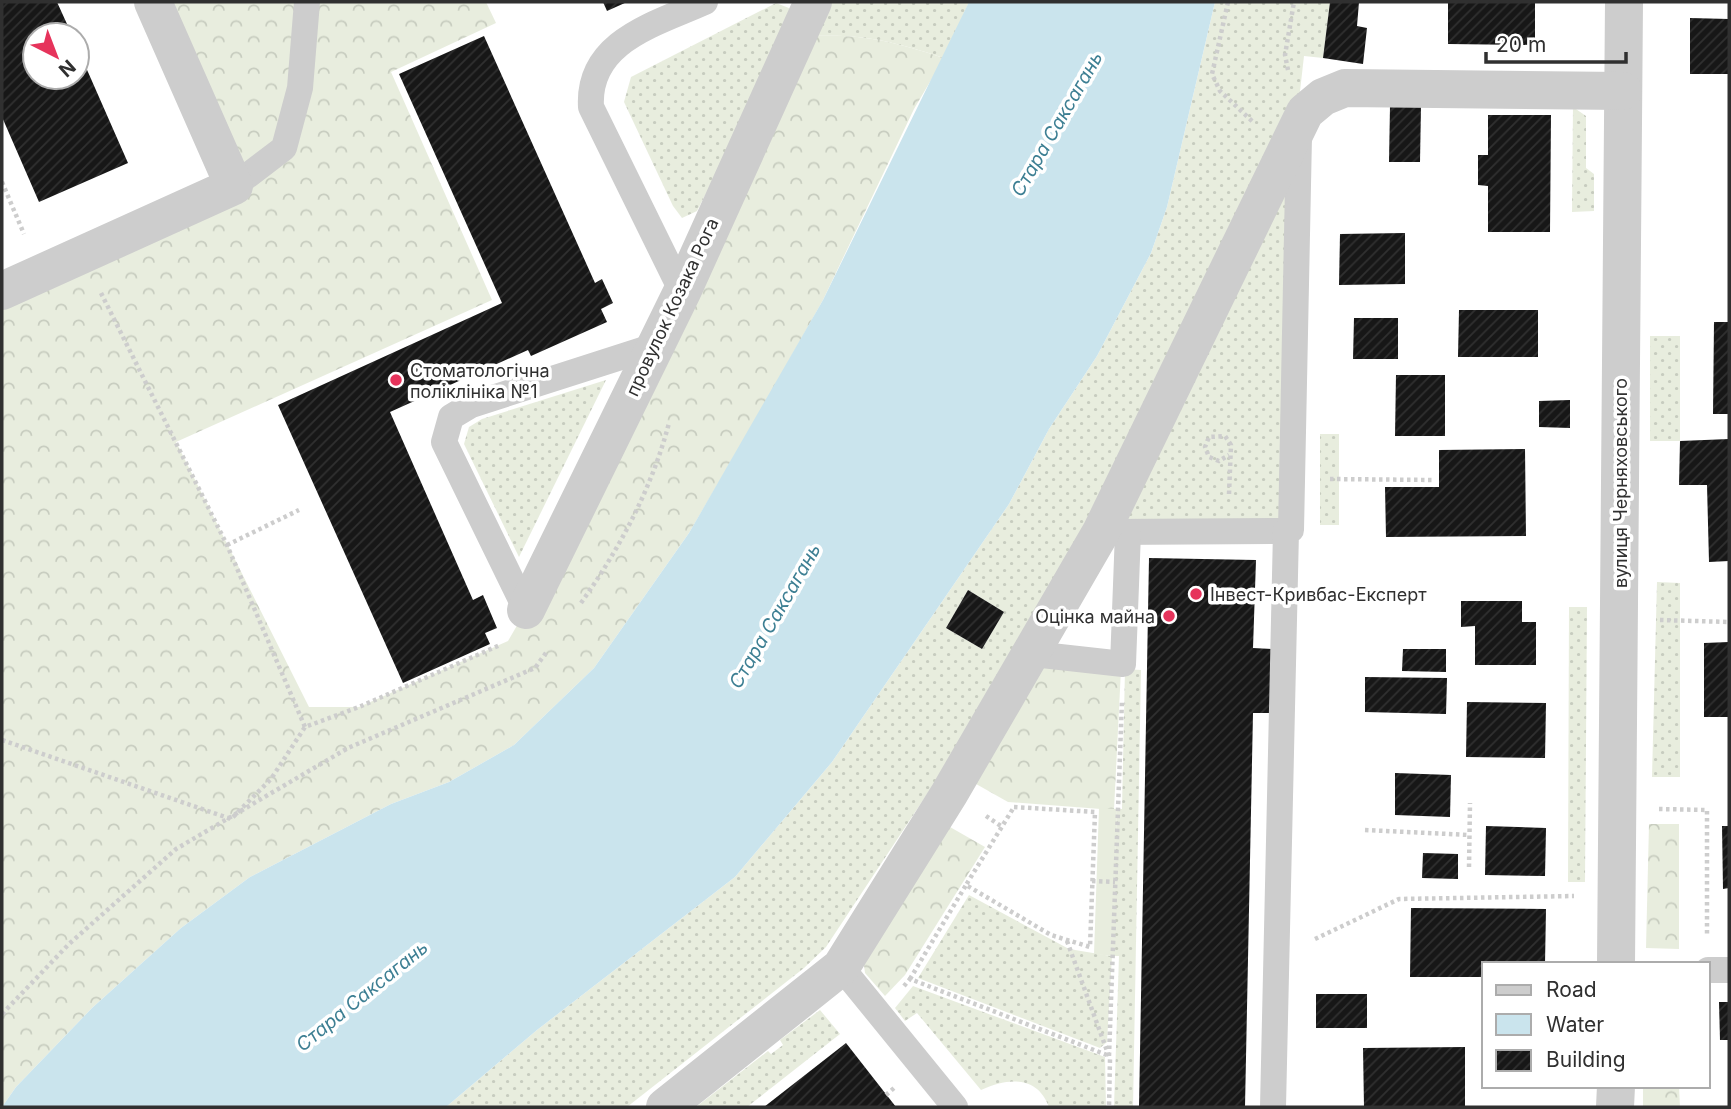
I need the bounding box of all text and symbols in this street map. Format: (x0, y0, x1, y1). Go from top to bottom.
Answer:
north arrow (21, 21, 91, 91)
scale bar (1486, 21, 1626, 65)
text: 20 m (1496, 32, 1546, 57)
water label: Стара Саксагань (1006, 48, 1108, 200)
text: N (54, 55, 80, 82)
street label: провулок Козака Рога (621, 215, 723, 399)
place label: Стоматологічна поліклініка №1 (410, 360, 550, 402)
marker: Стоматологічна поліклініка №1 (388, 372, 404, 388)
street label: вулиця Черняховського (1610, 378, 1631, 588)
water label: Стара Саксагань (724, 540, 826, 692)
place label: Інвест-Кривбас-Експерт (1210, 584, 1427, 605)
marker: Інвест-Кривбас-Експерт (1188, 586, 1204, 602)
place label: Оцінка майна (1035, 606, 1155, 627)
marker: Оцінка майна (1161, 608, 1177, 624)
water label: Стара Саксагань (291, 936, 433, 1056)
legend (1482, 962, 1710, 1088)
text: Road (1546, 977, 1597, 1002)
text: Water (1546, 1012, 1604, 1037)
text: Building (1546, 1047, 1626, 1072)

